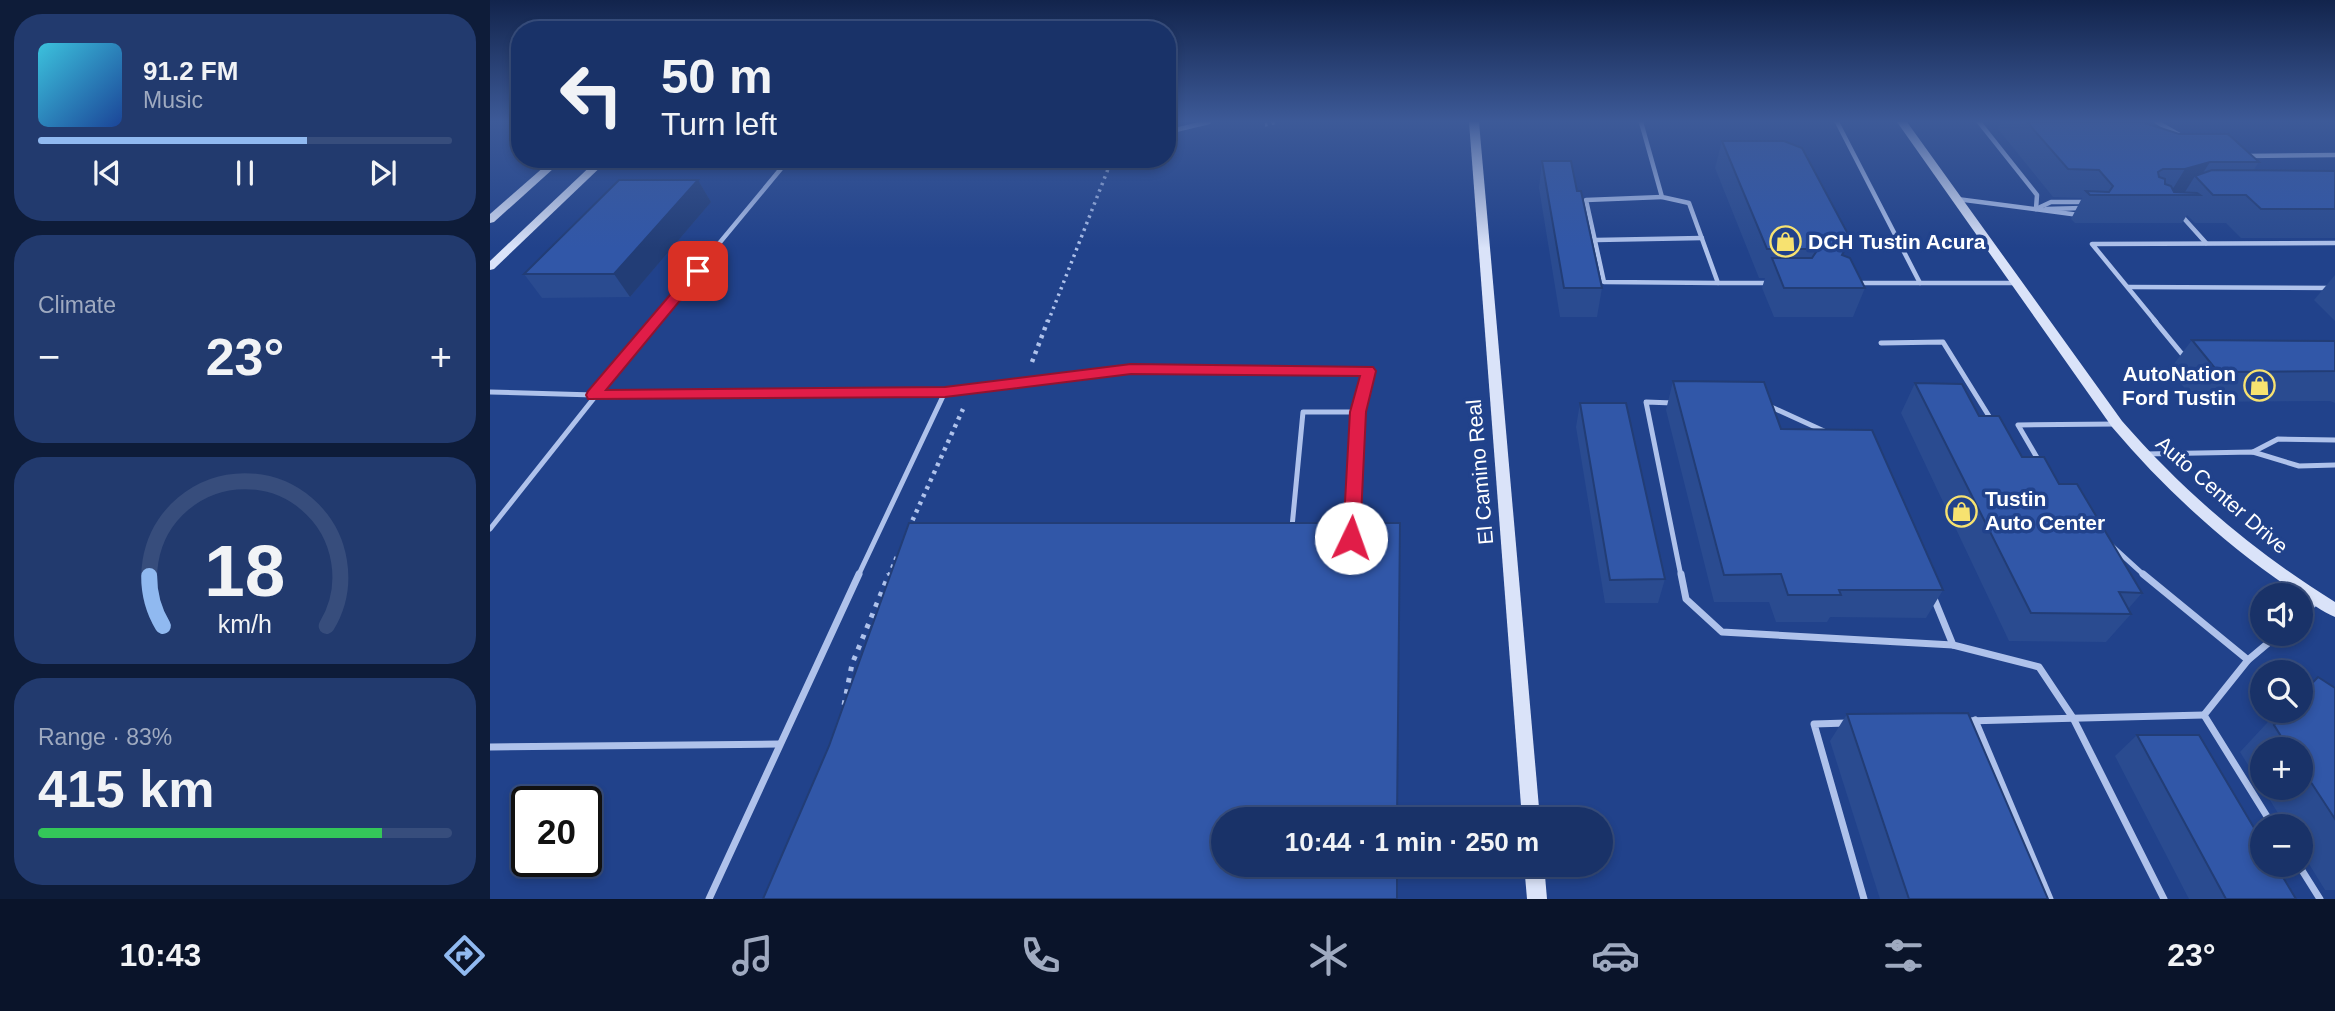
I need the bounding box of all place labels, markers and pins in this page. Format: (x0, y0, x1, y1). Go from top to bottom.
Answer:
shop icon: DCH Tustin Acura (1768, 225, 1802, 259)
place label: DCH Tustin Acura (1808, 230, 1986, 253)
pin (668, 241, 728, 301)
place label: AutoNation Ford Tustin (2122, 362, 2236, 409)
shop icon: AutoNation Ford Tustin (2242, 369, 2276, 403)
place label: Tustin Auto Center (1985, 487, 2105, 534)
shop icon: Tustin Auto Center (1945, 494, 1979, 528)

